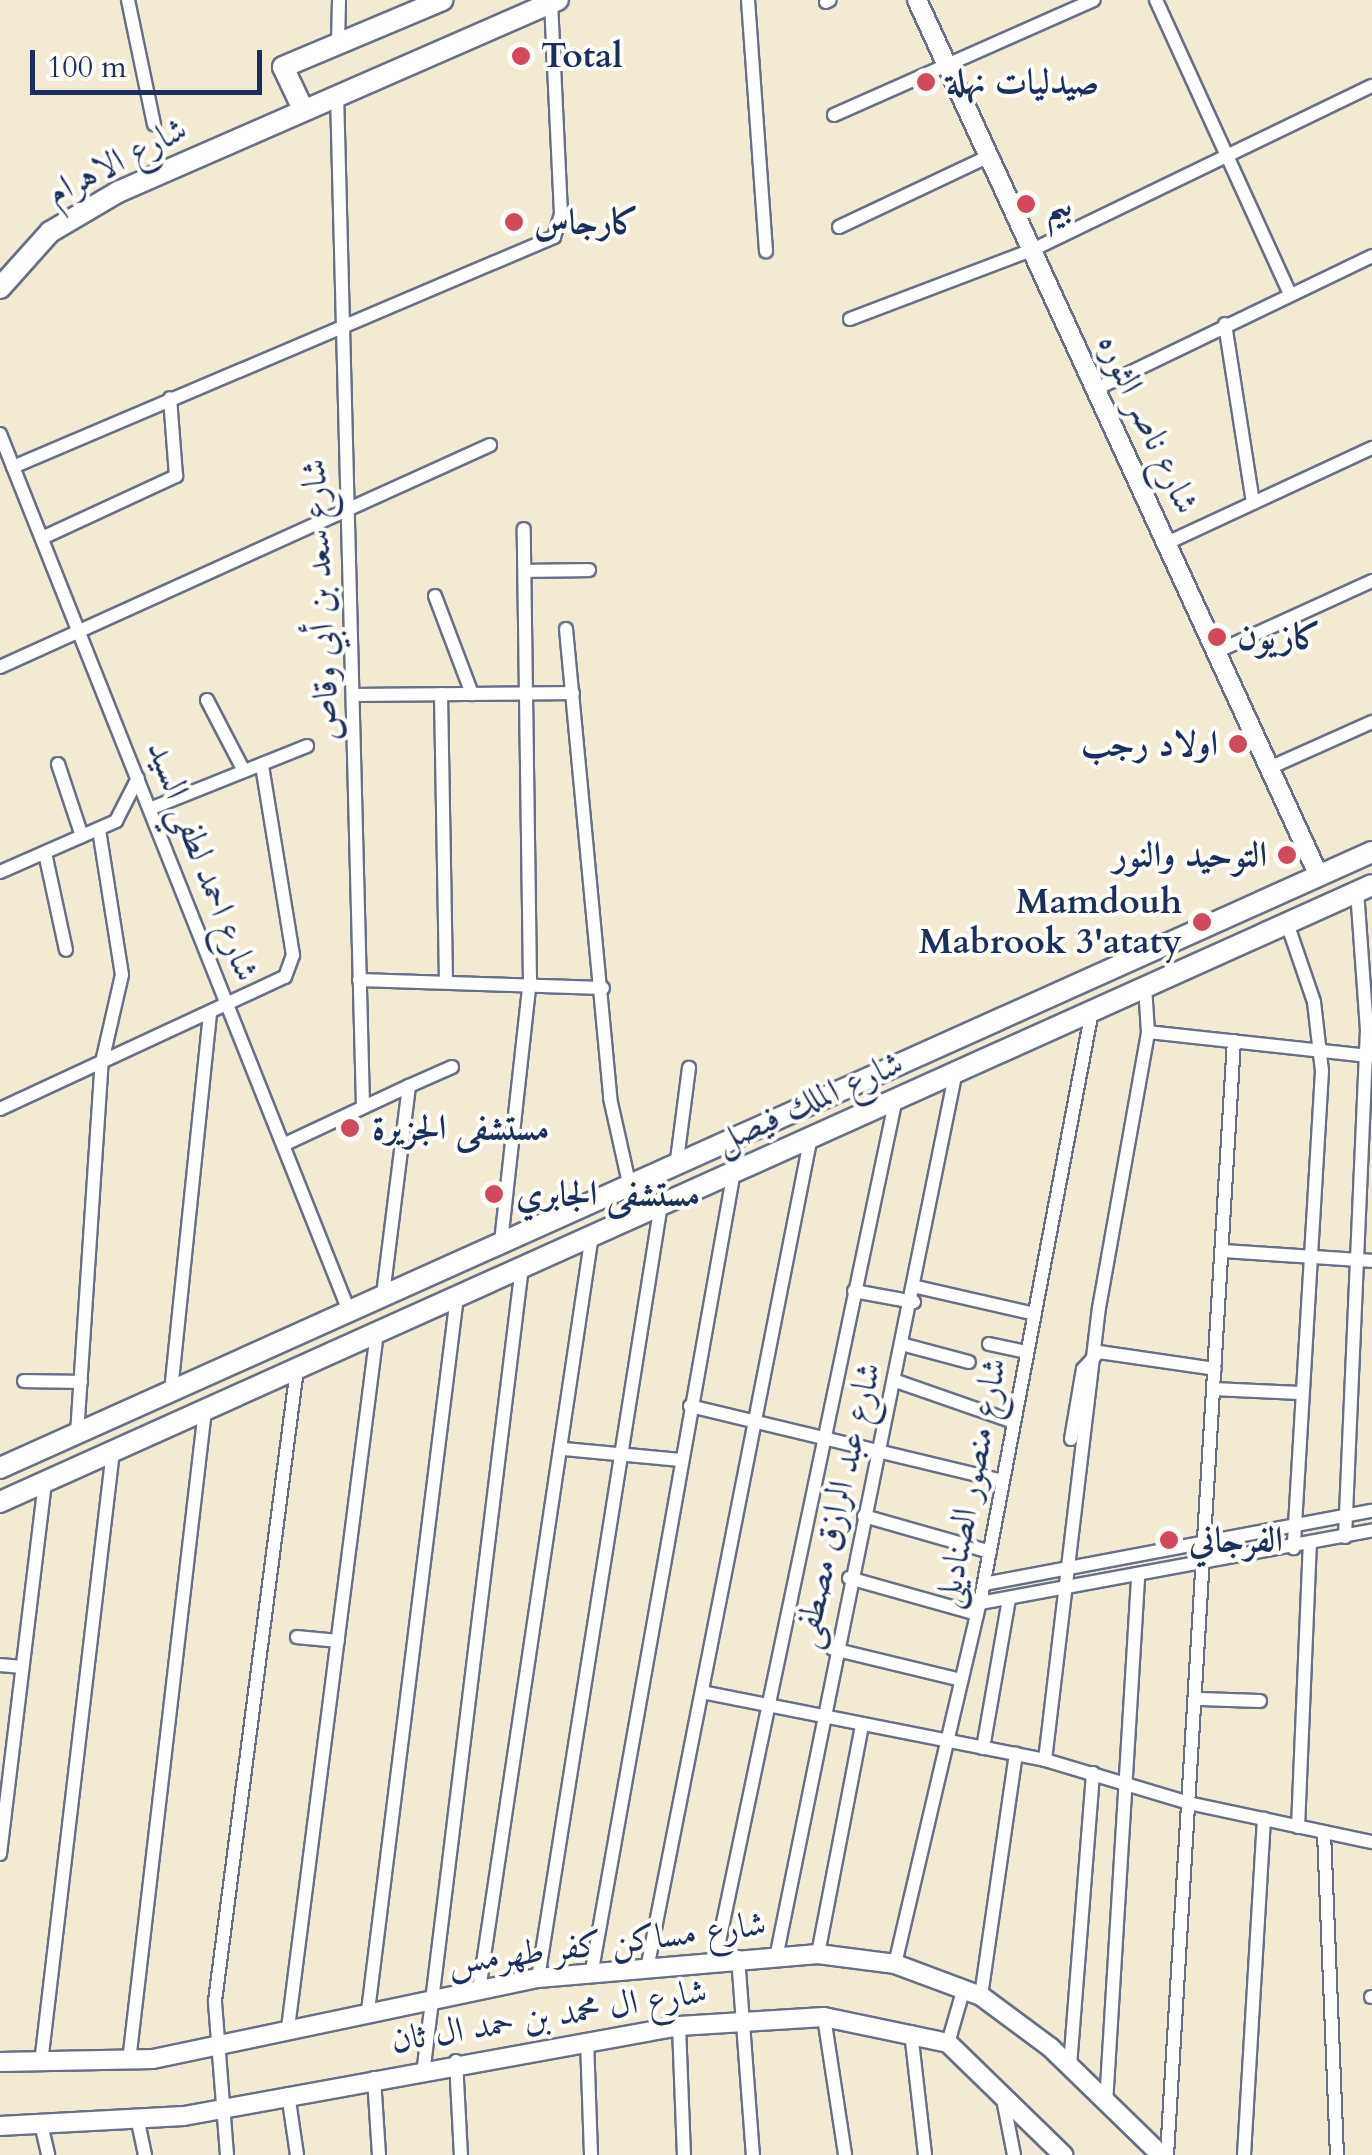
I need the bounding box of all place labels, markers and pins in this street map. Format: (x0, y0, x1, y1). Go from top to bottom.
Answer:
place label: Total (541, 35, 623, 77)
marker: Total (510, 45, 532, 67)
place label: صيدليات نهلة (946, 61, 1099, 103)
marker: صيدليات نهلة (915, 71, 937, 93)
place label: بيم (1046, 183, 1072, 225)
marker: بيم (1015, 193, 1037, 215)
place label: كارجاس (534, 201, 639, 243)
marker: كارجاس (503, 211, 525, 233)
place label: كازيون (1237, 616, 1321, 658)
marker: كازيون (1206, 626, 1228, 648)
place label: اولاد رجب (1081, 723, 1218, 765)
marker: اولاد رجب (1227, 733, 1249, 755)
place label: التوحيد والنور (1113, 834, 1267, 876)
marker: التوحيد والنور (1276, 844, 1298, 866)
place label: Mamdouh Mabrook 3'ataty (919, 881, 1182, 963)
marker: Mamdouh Mabrook 3'ataty (1191, 911, 1213, 933)
place label: مستشفى الجزيرة (372, 1107, 549, 1149)
marker: مستشفى الجزيرة (337, 1115, 363, 1141)
place label: مستشفى الجابري (516, 1173, 700, 1215)
marker: مستشفى الجابري (481, 1181, 507, 1207)
place label: الفرجاني (1189, 1519, 1283, 1561)
marker: الفرجاني (1158, 1529, 1180, 1551)

